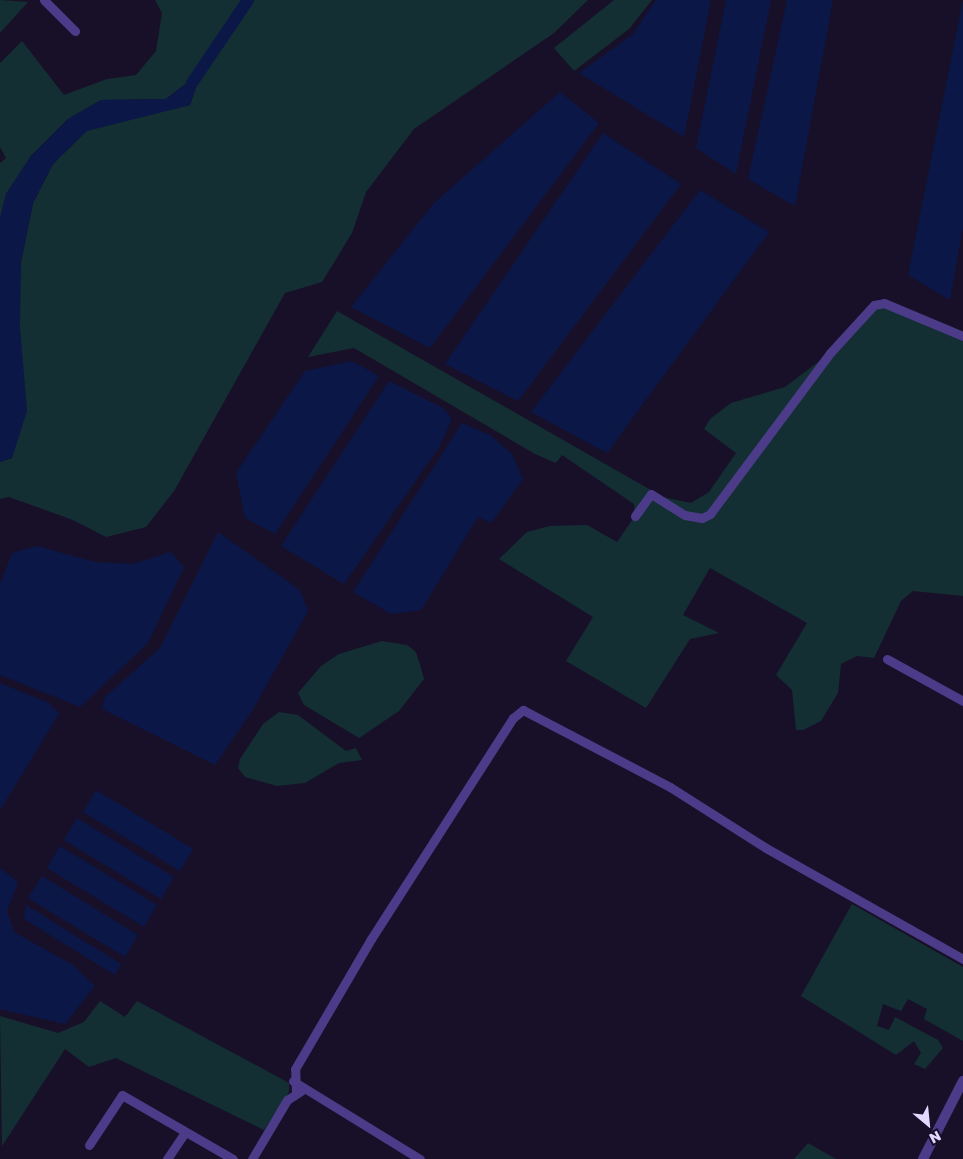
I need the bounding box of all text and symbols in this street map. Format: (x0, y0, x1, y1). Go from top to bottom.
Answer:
north arrow (903, 1099, 953, 1149)
text: N (927, 1128, 944, 1148)

